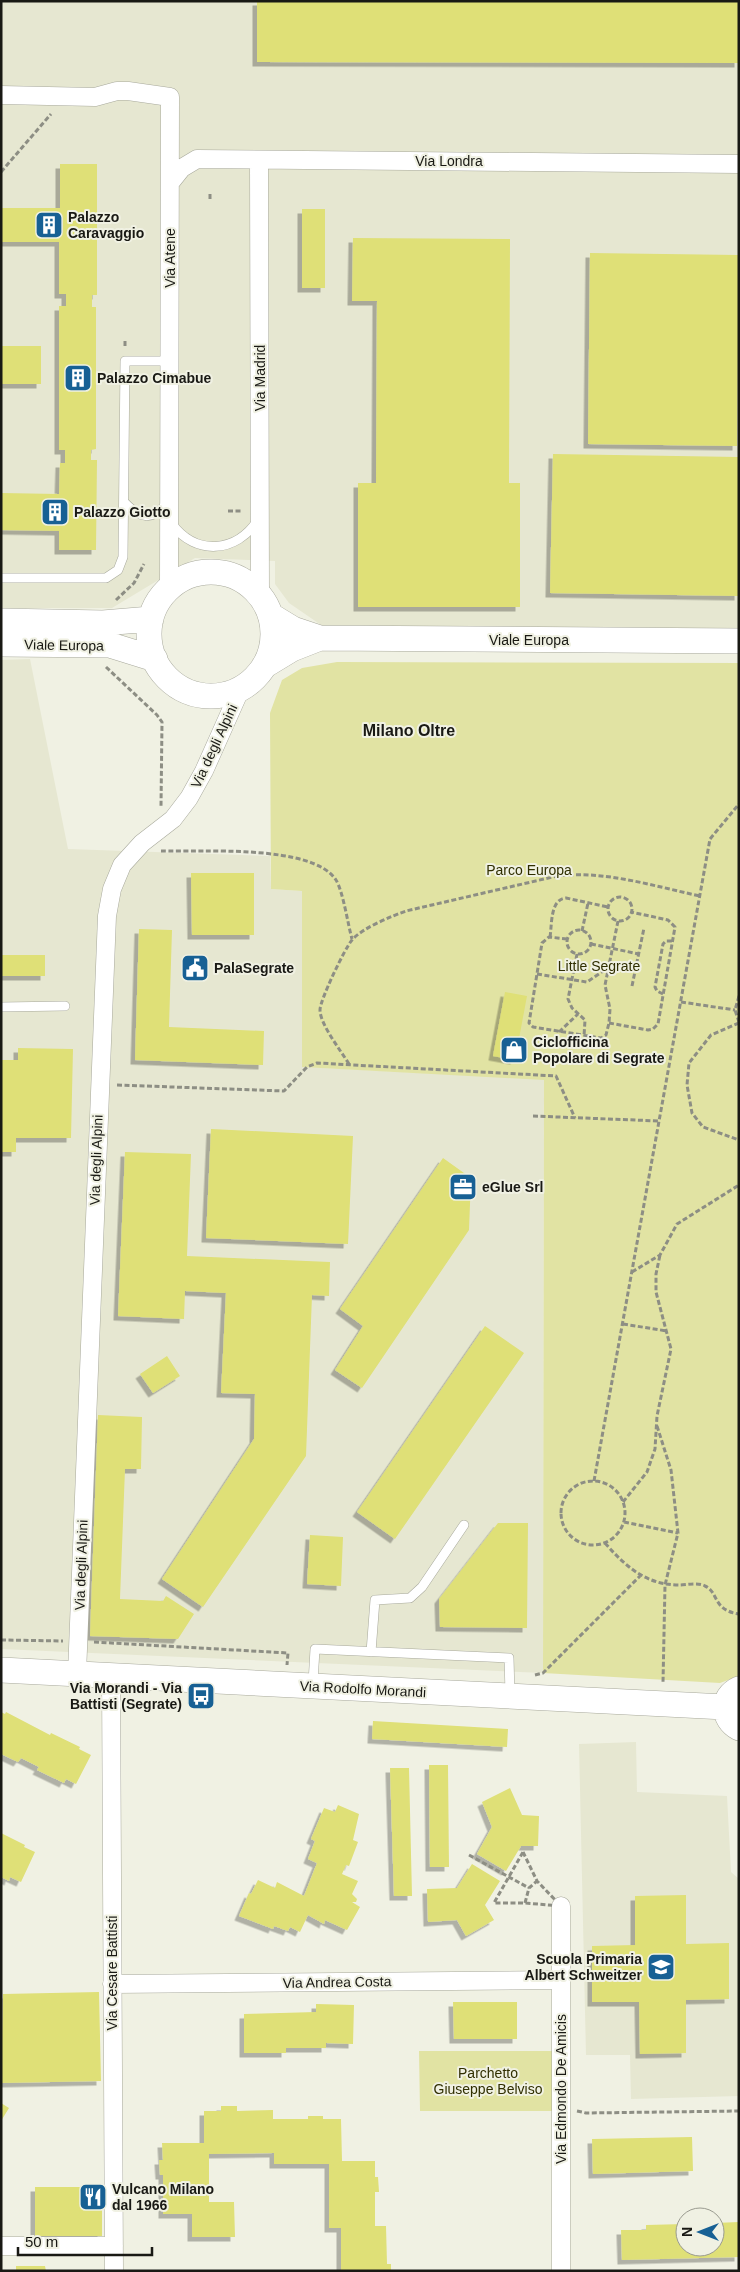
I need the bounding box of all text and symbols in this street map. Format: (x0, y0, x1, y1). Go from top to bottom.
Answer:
street label: Via Londra (415, 153, 483, 169)
place label: Palazzo Caravaggio (68, 209, 144, 241)
building icon: Palazzo Caravaggio (34, 210, 64, 240)
street label: Via Atene (162, 228, 178, 288)
street label: Via Madrid (252, 345, 268, 411)
building icon: Palazzo Cimabue (63, 363, 93, 393)
place label: Palazzo Cimabue (97, 370, 212, 386)
building icon: Palazzo Giotto (40, 497, 70, 527)
place label: Palazzo Giotto (74, 504, 170, 520)
street label: Viale Europa (489, 632, 569, 648)
street label: Viale Europa (24, 636, 104, 654)
street label: Via degli Alpini (188, 701, 240, 791)
district label: Milano Oltre (363, 722, 455, 739)
park label: Parco Europa (486, 862, 572, 878)
public building icon: PalaSegrate (180, 953, 210, 983)
park label: Little Segrate (558, 958, 640, 974)
place label: PalaSegrate (214, 960, 294, 976)
place label: Ciclofficina Popolare di Segrate (533, 1034, 665, 1066)
shop icon: Ciclofficina Popolare di Segrate (499, 1035, 529, 1065)
street label: Via degli Alpini (86, 1114, 106, 1206)
office icon: eGlue Srl (448, 1172, 478, 1202)
place label: eGlue Srl (482, 1179, 543, 1195)
street label: Via degli Alpini (71, 1519, 91, 1611)
street label: Via Rodolfo Morandi (299, 1678, 427, 1700)
place label: Via Morandi - Via Battisti (Segrate) (70, 1680, 182, 1712)
bus stop icon: Via Morandi - Via Battisti (Segrate) (186, 1681, 216, 1711)
street label: Via Cesare Battisti (104, 1916, 120, 2030)
place label: Scuola Primaria Albert Schweitzer (525, 1951, 643, 1983)
school or university icon: Scuola Primaria Albert Schweitzer (646, 1952, 676, 1982)
street label: Via Andrea Costa (283, 1973, 392, 1991)
street label: Via Edmondo De Amicis (553, 2014, 569, 2164)
park label: Parchetto Giuseppe Belviso (434, 2065, 543, 2097)
place label: Vulcano Milano dal 1966 (112, 2181, 214, 2213)
restaurant icon: Vulcano Milano dal 1966 (78, 2182, 108, 2212)
north arrow (675, 2207, 725, 2257)
scale bar (18, 2224, 151, 2256)
text: N (679, 2227, 695, 2237)
text: 50 m (25, 2233, 58, 2250)

